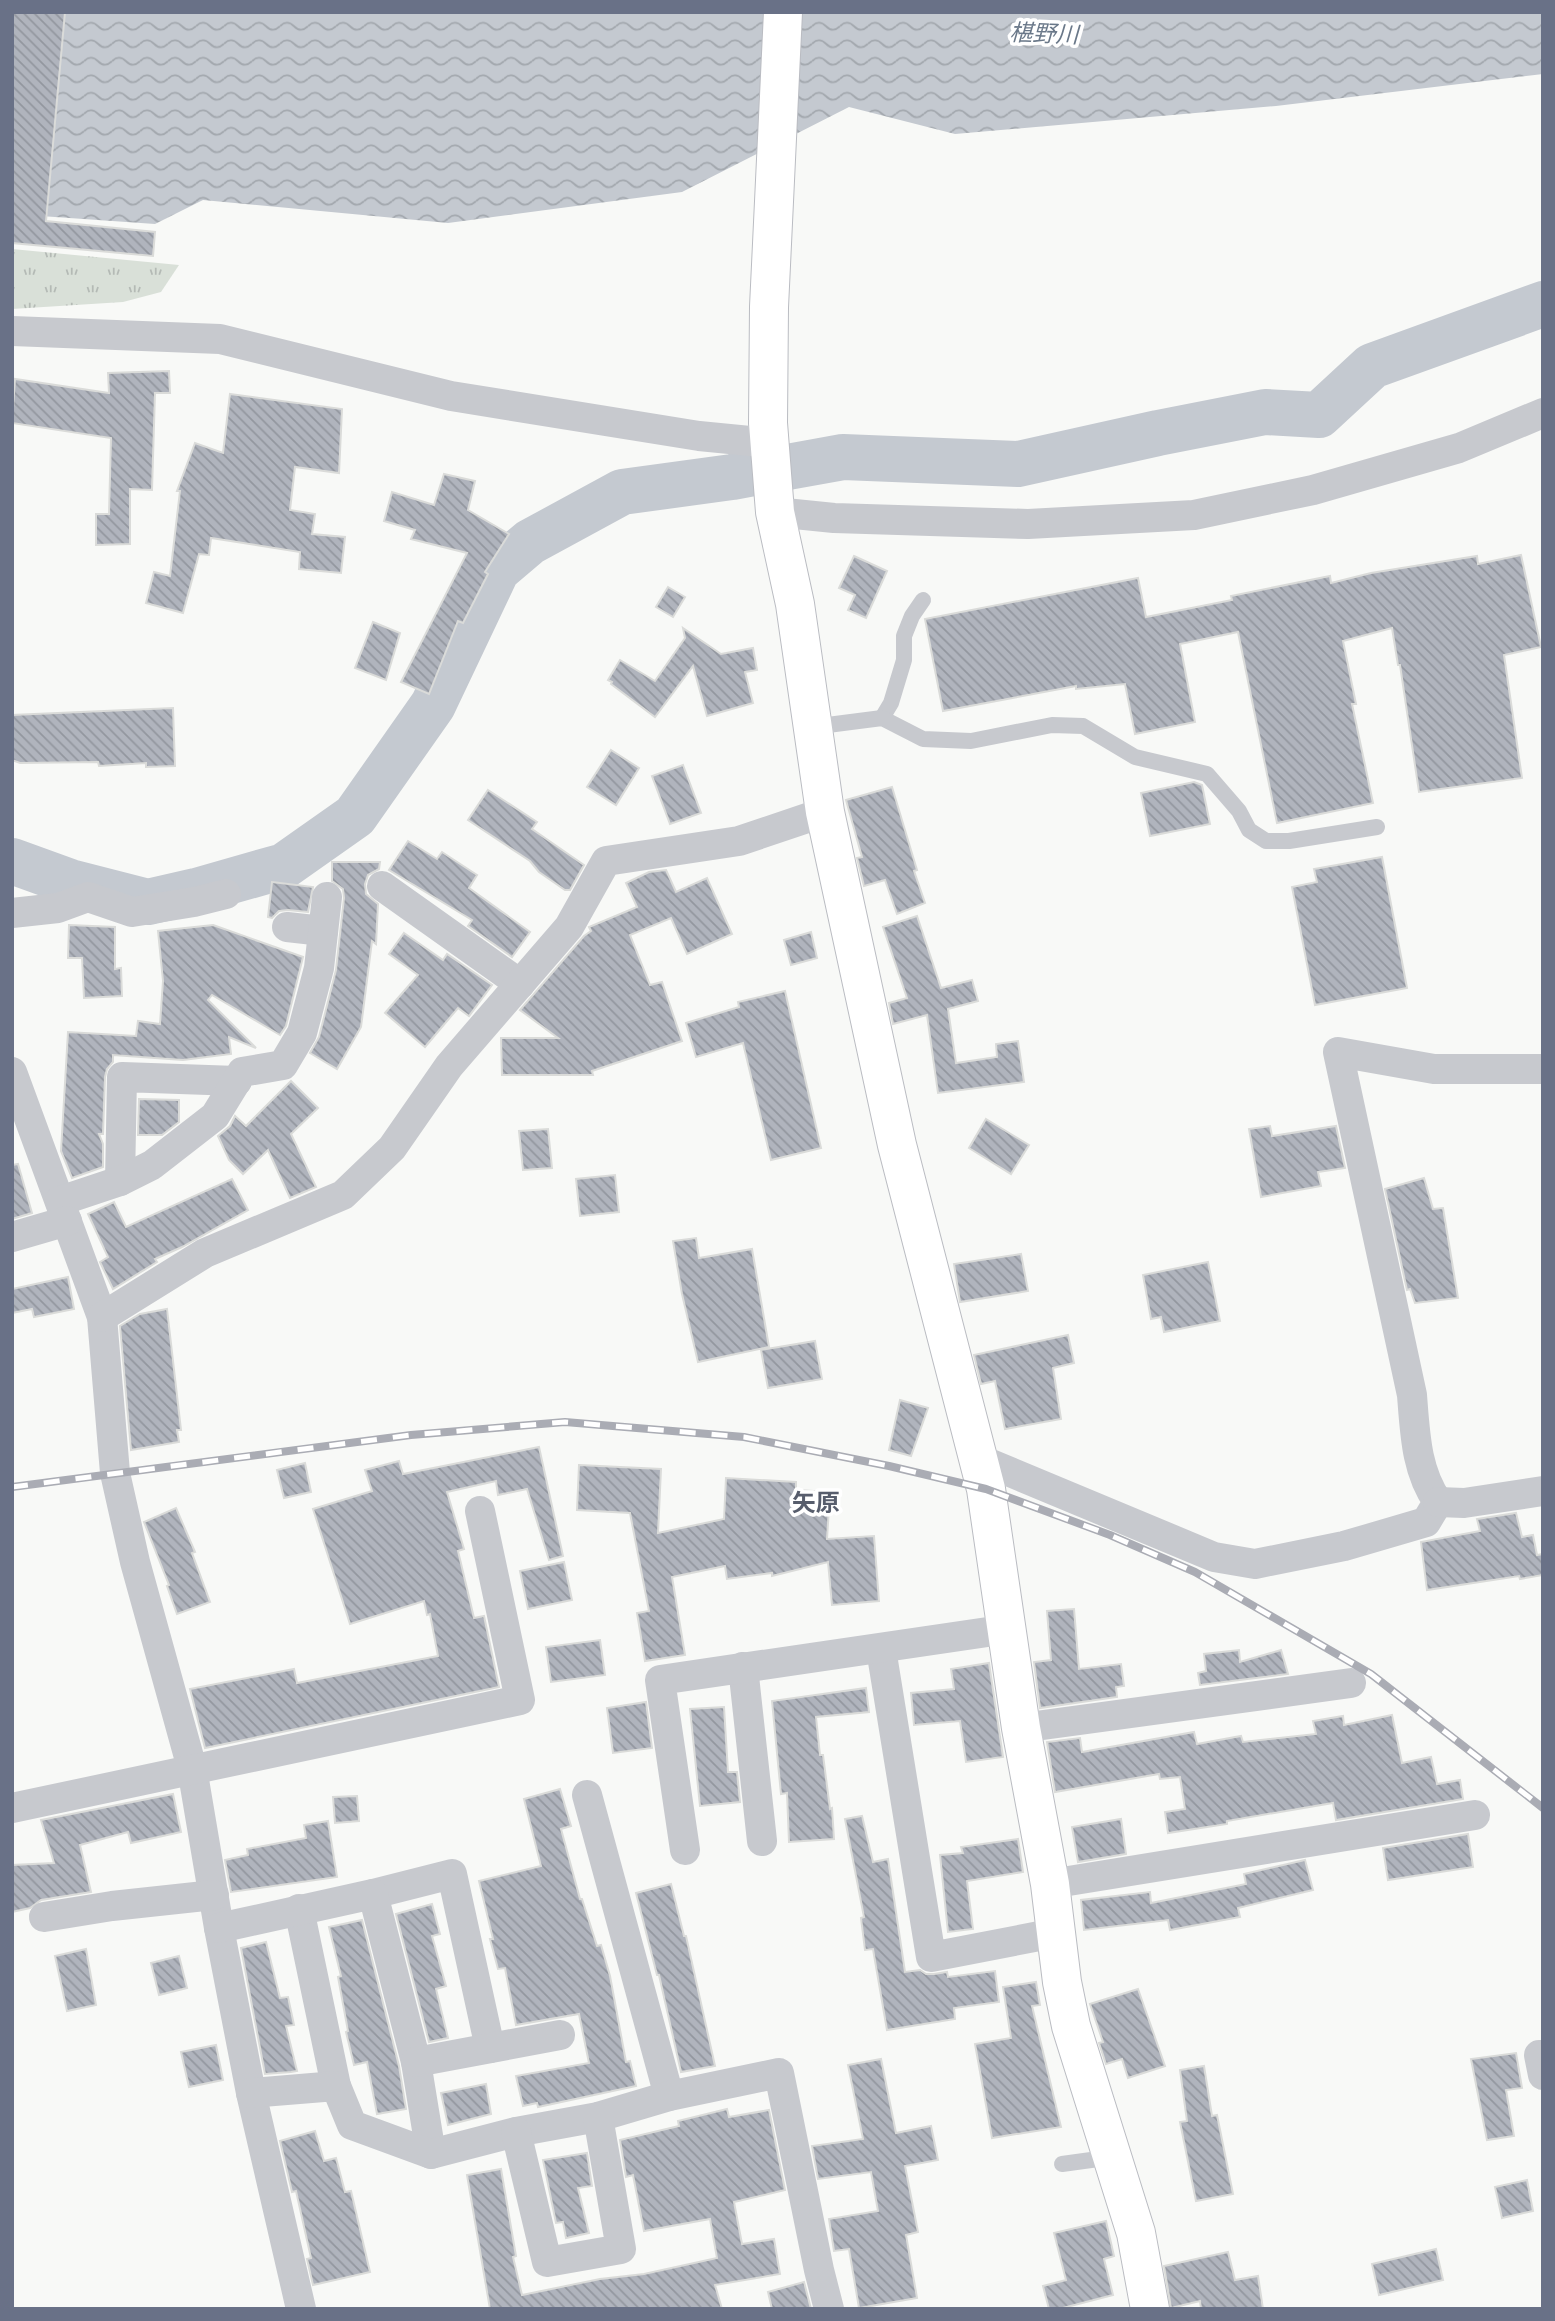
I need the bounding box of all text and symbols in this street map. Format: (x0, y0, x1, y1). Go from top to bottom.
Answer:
water label: 椹野川 (1009, 19, 1082, 49)
district label: 矢原 (792, 1489, 840, 1517)

